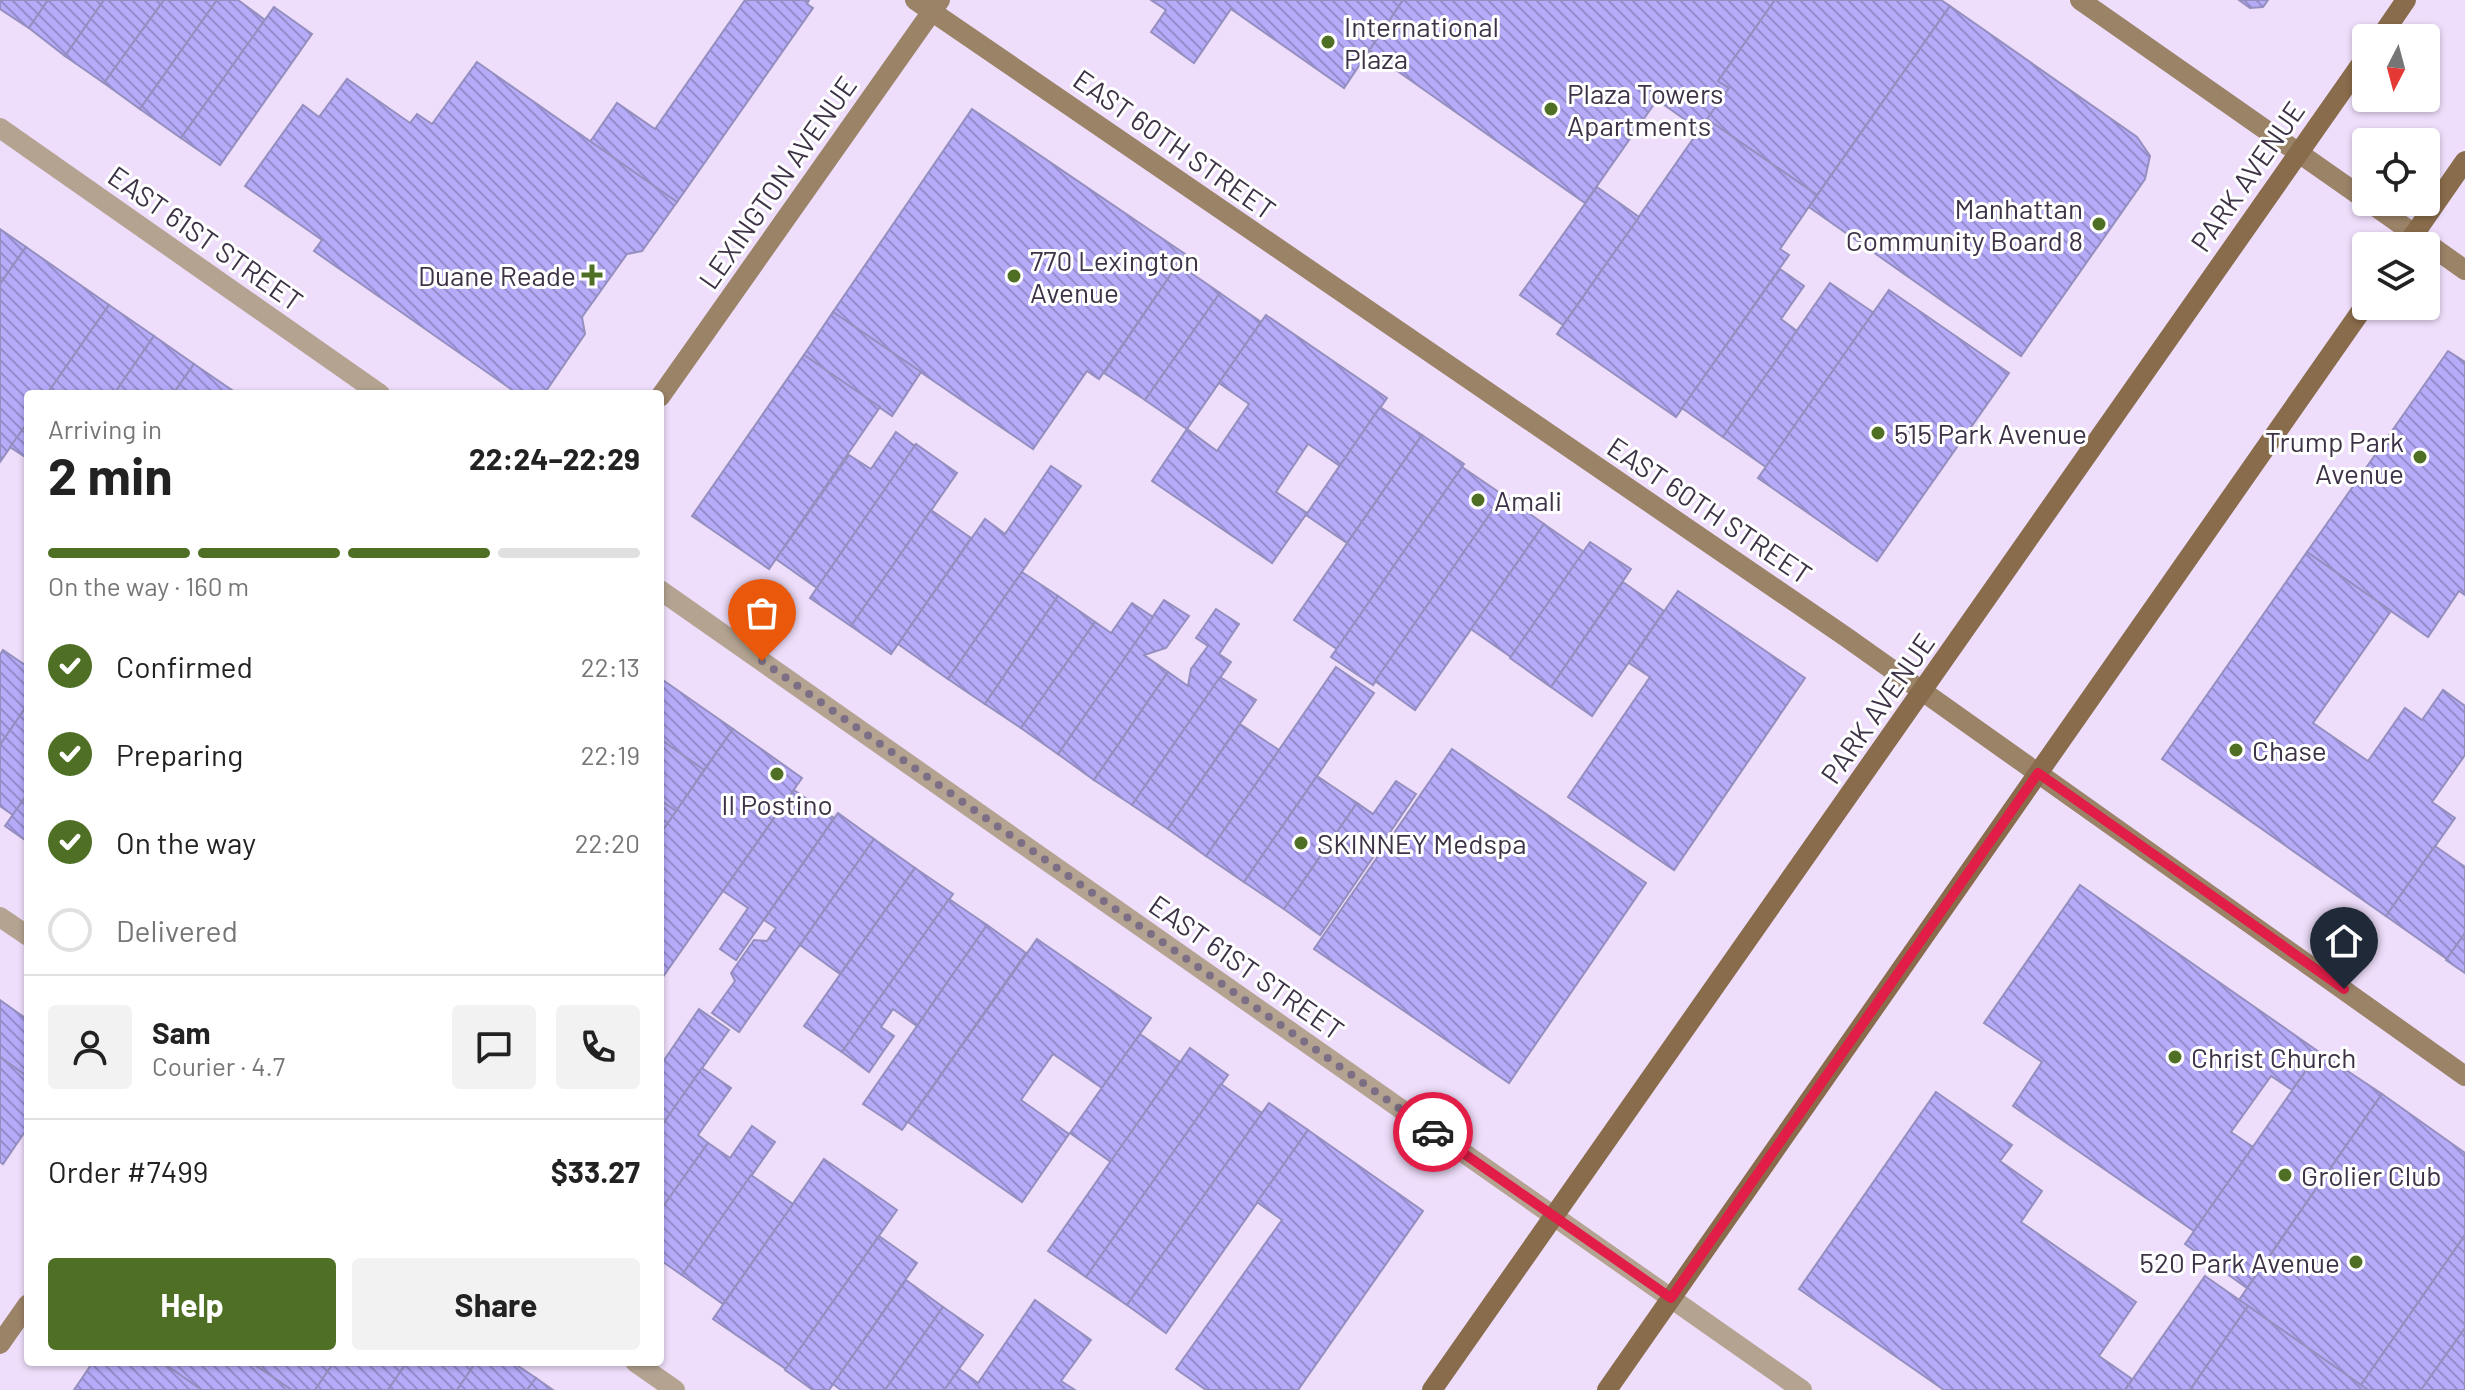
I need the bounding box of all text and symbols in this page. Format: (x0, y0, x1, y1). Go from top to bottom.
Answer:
place label: International Plaza (1344, 9, 1499, 75)
north arrow (2352, 24, 2440, 112)
map controls (2352, 24, 2440, 320)
marker: International Plaza (1319, 33, 1337, 51)
street label: EAST 60TH STREET (1067, 62, 1283, 226)
street label: LEXINGTON AVENUE (691, 69, 863, 295)
place label: Plaza Towers Apartments (1567, 76, 1724, 142)
street label: PARK AVENUE (2183, 94, 2311, 258)
marker: Plaza Towers Apartments (1542, 100, 1560, 118)
button: locate (2352, 128, 2440, 216)
street label: EAST 61ST STREET (102, 158, 310, 318)
place label: Manhattan Community Board 8 (1846, 191, 2083, 257)
marker: Manhattan Community Board 8 (2090, 215, 2108, 233)
button: layers (2352, 232, 2440, 320)
place label: 770 Lexington Avenue (1030, 243, 1199, 309)
place label: Duane Reade (418, 258, 576, 292)
marker: Duane Reade (583, 266, 601, 284)
marker: 770 Lexington Avenue (1005, 267, 1023, 285)
text: Arriving in (48, 413, 162, 444)
place label: 515 Park Avenue (1894, 416, 2087, 450)
marker: 515 Park Avenue (1869, 424, 1887, 442)
place label: Trump Park Avenue (2265, 424, 2404, 490)
street label: EAST 60TH STREET (1601, 429, 1819, 591)
text: 22:24–22:29 (469, 440, 640, 476)
text: 2 min (48, 443, 173, 505)
marker: Trump Park Avenue (2411, 448, 2429, 466)
place label: Amali (1494, 483, 1562, 517)
marker: Amali (1469, 491, 1487, 509)
text: On the way · 160 m (48, 570, 249, 601)
pin (728, 579, 796, 661)
icon: bag (740, 591, 784, 635)
street label: PARK AVENUE (1813, 626, 1941, 790)
icon: check (48, 644, 92, 688)
text: Confirmed (116, 648, 253, 684)
text: 22:13 (581, 651, 640, 682)
icon: check (48, 732, 92, 776)
place label: Chase (2252, 733, 2327, 767)
text: Preparing (116, 736, 243, 772)
text: 22:19 (581, 739, 640, 770)
marker: Chase (2227, 741, 2245, 759)
marker: Il Postino (768, 765, 786, 783)
place label: Il Postino (721, 787, 833, 821)
icon: check (48, 820, 92, 864)
text: On the way (116, 824, 256, 860)
place label: SKINNEY Medspa (1317, 826, 1527, 860)
text: 22:20 (575, 827, 640, 858)
marker: SKINNEY Medspa (1292, 834, 1310, 852)
street label: EAST 61ST STREET (1143, 887, 1351, 1047)
pin (2310, 907, 2378, 989)
text: Delivered (116, 912, 238, 948)
icon: home (2322, 919, 2366, 963)
button: person (48, 1005, 132, 1089)
button: chat (452, 1005, 536, 1089)
button: phone (556, 1005, 640, 1089)
text: Sam (152, 1014, 211, 1050)
place label: Christ Church (2191, 1040, 2356, 1074)
marker: Christ Church (2166, 1048, 2184, 1066)
text: Courier · 4.7 (152, 1050, 285, 1081)
courier (1393, 1092, 1473, 1172)
icon: car (1411, 1110, 1455, 1154)
text: Order #7499 (48, 1153, 208, 1189)
text: $33.27 (551, 1153, 640, 1189)
place label: Grolier Club (2301, 1158, 2442, 1192)
marker: Grolier Club (2276, 1166, 2294, 1184)
place label: 520 Park Avenue (2140, 1245, 2340, 1279)
marker: 520 Park Avenue (2347, 1253, 2365, 1271)
button: Help (48, 1258, 336, 1350)
button: Share (352, 1258, 640, 1350)

